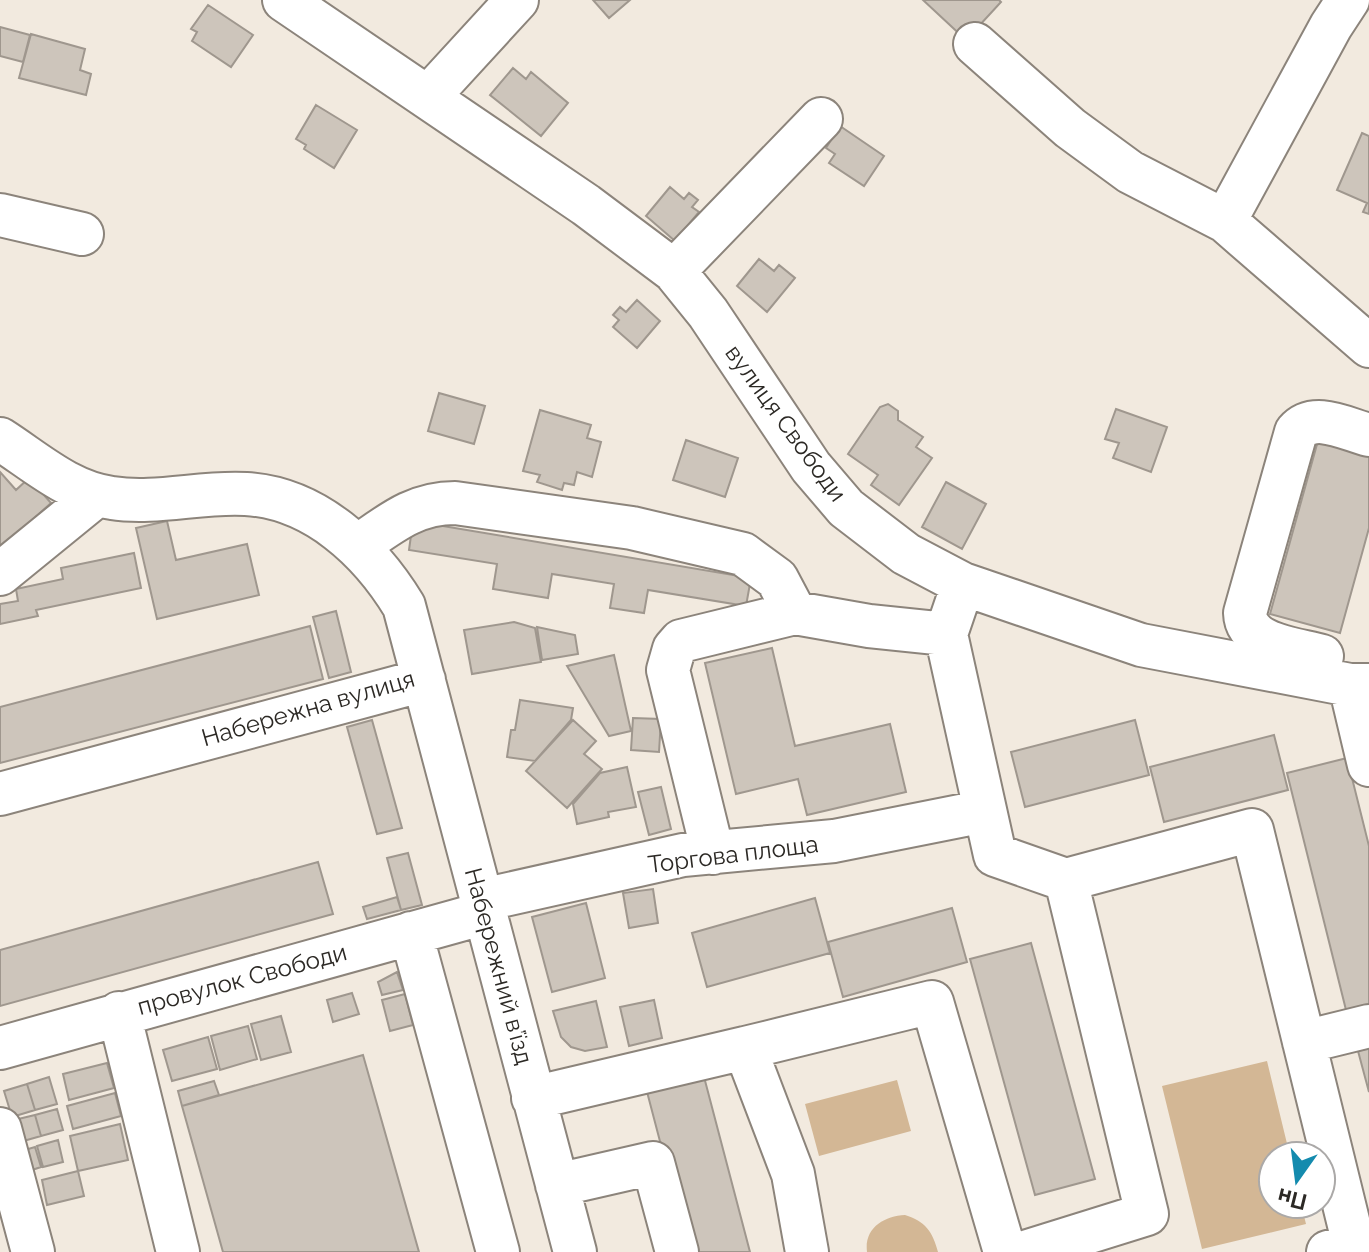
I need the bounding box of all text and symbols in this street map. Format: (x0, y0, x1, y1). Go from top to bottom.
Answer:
street label: вулиця Свободи (719, 339, 853, 507)
street label: Набережна вулиця (198, 664, 418, 752)
street label: Торгова площа (646, 829, 820, 879)
street label: Набережний в’їзд (459, 864, 539, 1068)
street label: провулок Свободи (134, 937, 350, 1021)
north arrow (1257, 1140, 1337, 1220)
text: Пн (1275, 1183, 1310, 1216)

